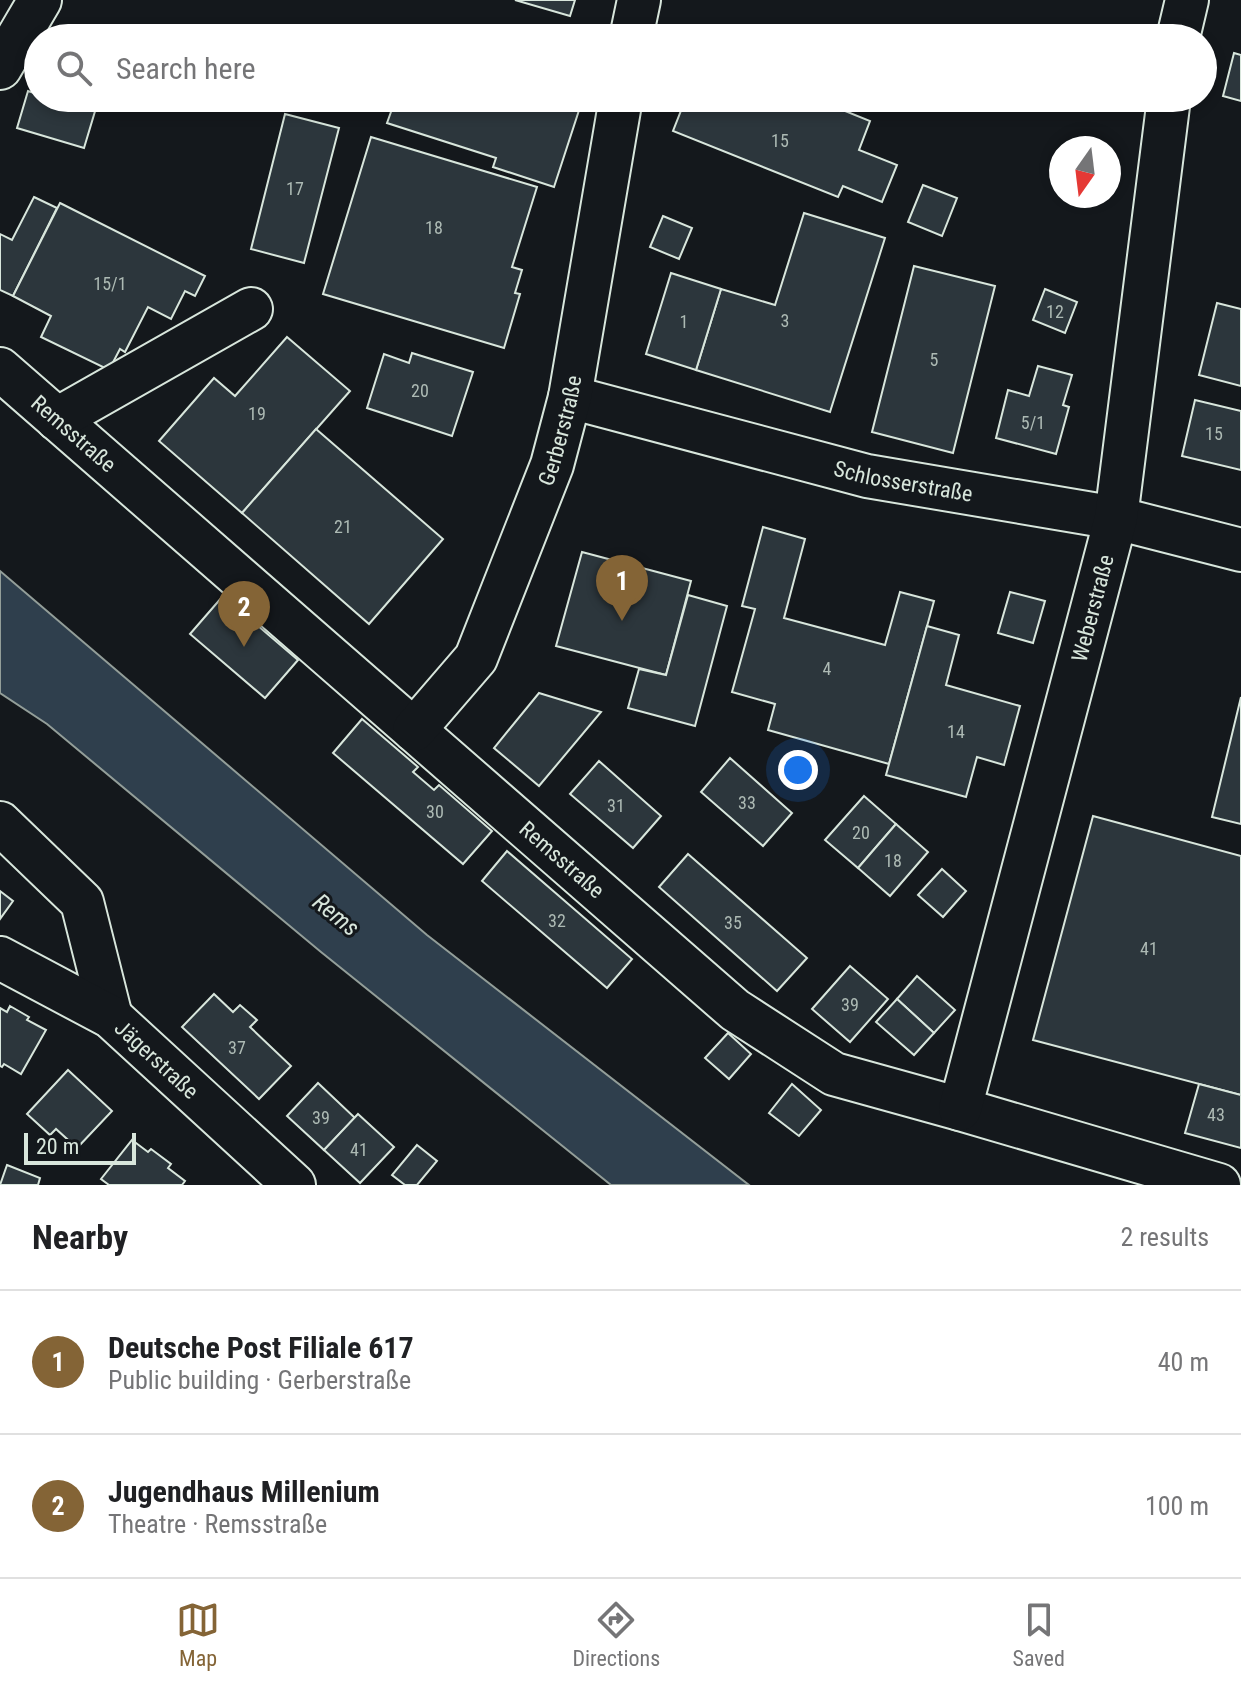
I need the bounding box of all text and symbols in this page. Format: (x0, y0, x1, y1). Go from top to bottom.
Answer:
search box (24, 24, 1217, 112)
icon: search (52, 46, 96, 90)
text: Search here (116, 51, 256, 86)
house number: 15 (771, 130, 789, 151)
north arrow (1049, 136, 1121, 208)
house number: 17 (286, 178, 304, 199)
house number: 18 (425, 217, 443, 238)
house number: 15/1 (93, 273, 127, 294)
house number: 12 (1046, 301, 1064, 322)
house number: 3 (781, 310, 789, 331)
house number: 1 (680, 311, 688, 332)
house number: 5 (930, 349, 939, 370)
street label: Gerberstraße (533, 373, 586, 489)
house number: 20 (411, 380, 429, 401)
street label: Remsstraße (27, 390, 121, 477)
house number: 19 (248, 403, 266, 424)
house number: 5/1 (1021, 412, 1045, 433)
house number: 15 (1205, 423, 1223, 444)
street label: Schlosserstraße (831, 455, 975, 506)
house number: 21 (334, 516, 352, 537)
street label: Weberstraße (1066, 552, 1118, 664)
pin: 1 (596, 555, 648, 621)
pin: 2 (218, 581, 270, 647)
house number: 4 (823, 658, 832, 679)
house number: 14 (947, 721, 965, 742)
your location (778, 750, 818, 790)
house number: 33 (738, 792, 756, 813)
house number: 31 (607, 795, 625, 816)
house number: 30 (426, 801, 444, 822)
street label: Remsstraße (515, 816, 610, 903)
house number: 20 (852, 822, 870, 843)
house number: 18 (884, 850, 902, 871)
water label: Rems (307, 888, 365, 942)
house number: 32 (548, 910, 566, 931)
house number: 35 (724, 912, 742, 933)
house number: 41 (1140, 938, 1158, 959)
house number: 39 (841, 994, 859, 1015)
street label: Jägerstraße (110, 1015, 204, 1104)
house number: 37 (228, 1037, 246, 1058)
house number: 43 (1207, 1104, 1225, 1125)
house number: 39 (312, 1107, 330, 1128)
scale bar (24, 1129, 136, 1165)
text: 20 m (36, 1134, 79, 1159)
house number: 41 (350, 1139, 368, 1160)
text: Nearby (32, 1217, 128, 1257)
text: 2 results (1120, 1222, 1209, 1252)
text: Deutsche Post Filiale 617 (108, 1330, 414, 1365)
text: 1 (51, 1347, 65, 1377)
text: 40 m (1158, 1347, 1209, 1377)
text: Public building · Gerberstraße (108, 1365, 411, 1395)
text: Jugendhaus Millenium (108, 1474, 380, 1509)
text: 2 (51, 1491, 65, 1521)
text: 100 m (1145, 1491, 1209, 1521)
text: Theatre · Remsstraße (108, 1509, 327, 1539)
tab: Map (176, 1598, 220, 1671)
tab: Directions (572, 1598, 660, 1671)
tab: Saved (1013, 1598, 1065, 1671)

